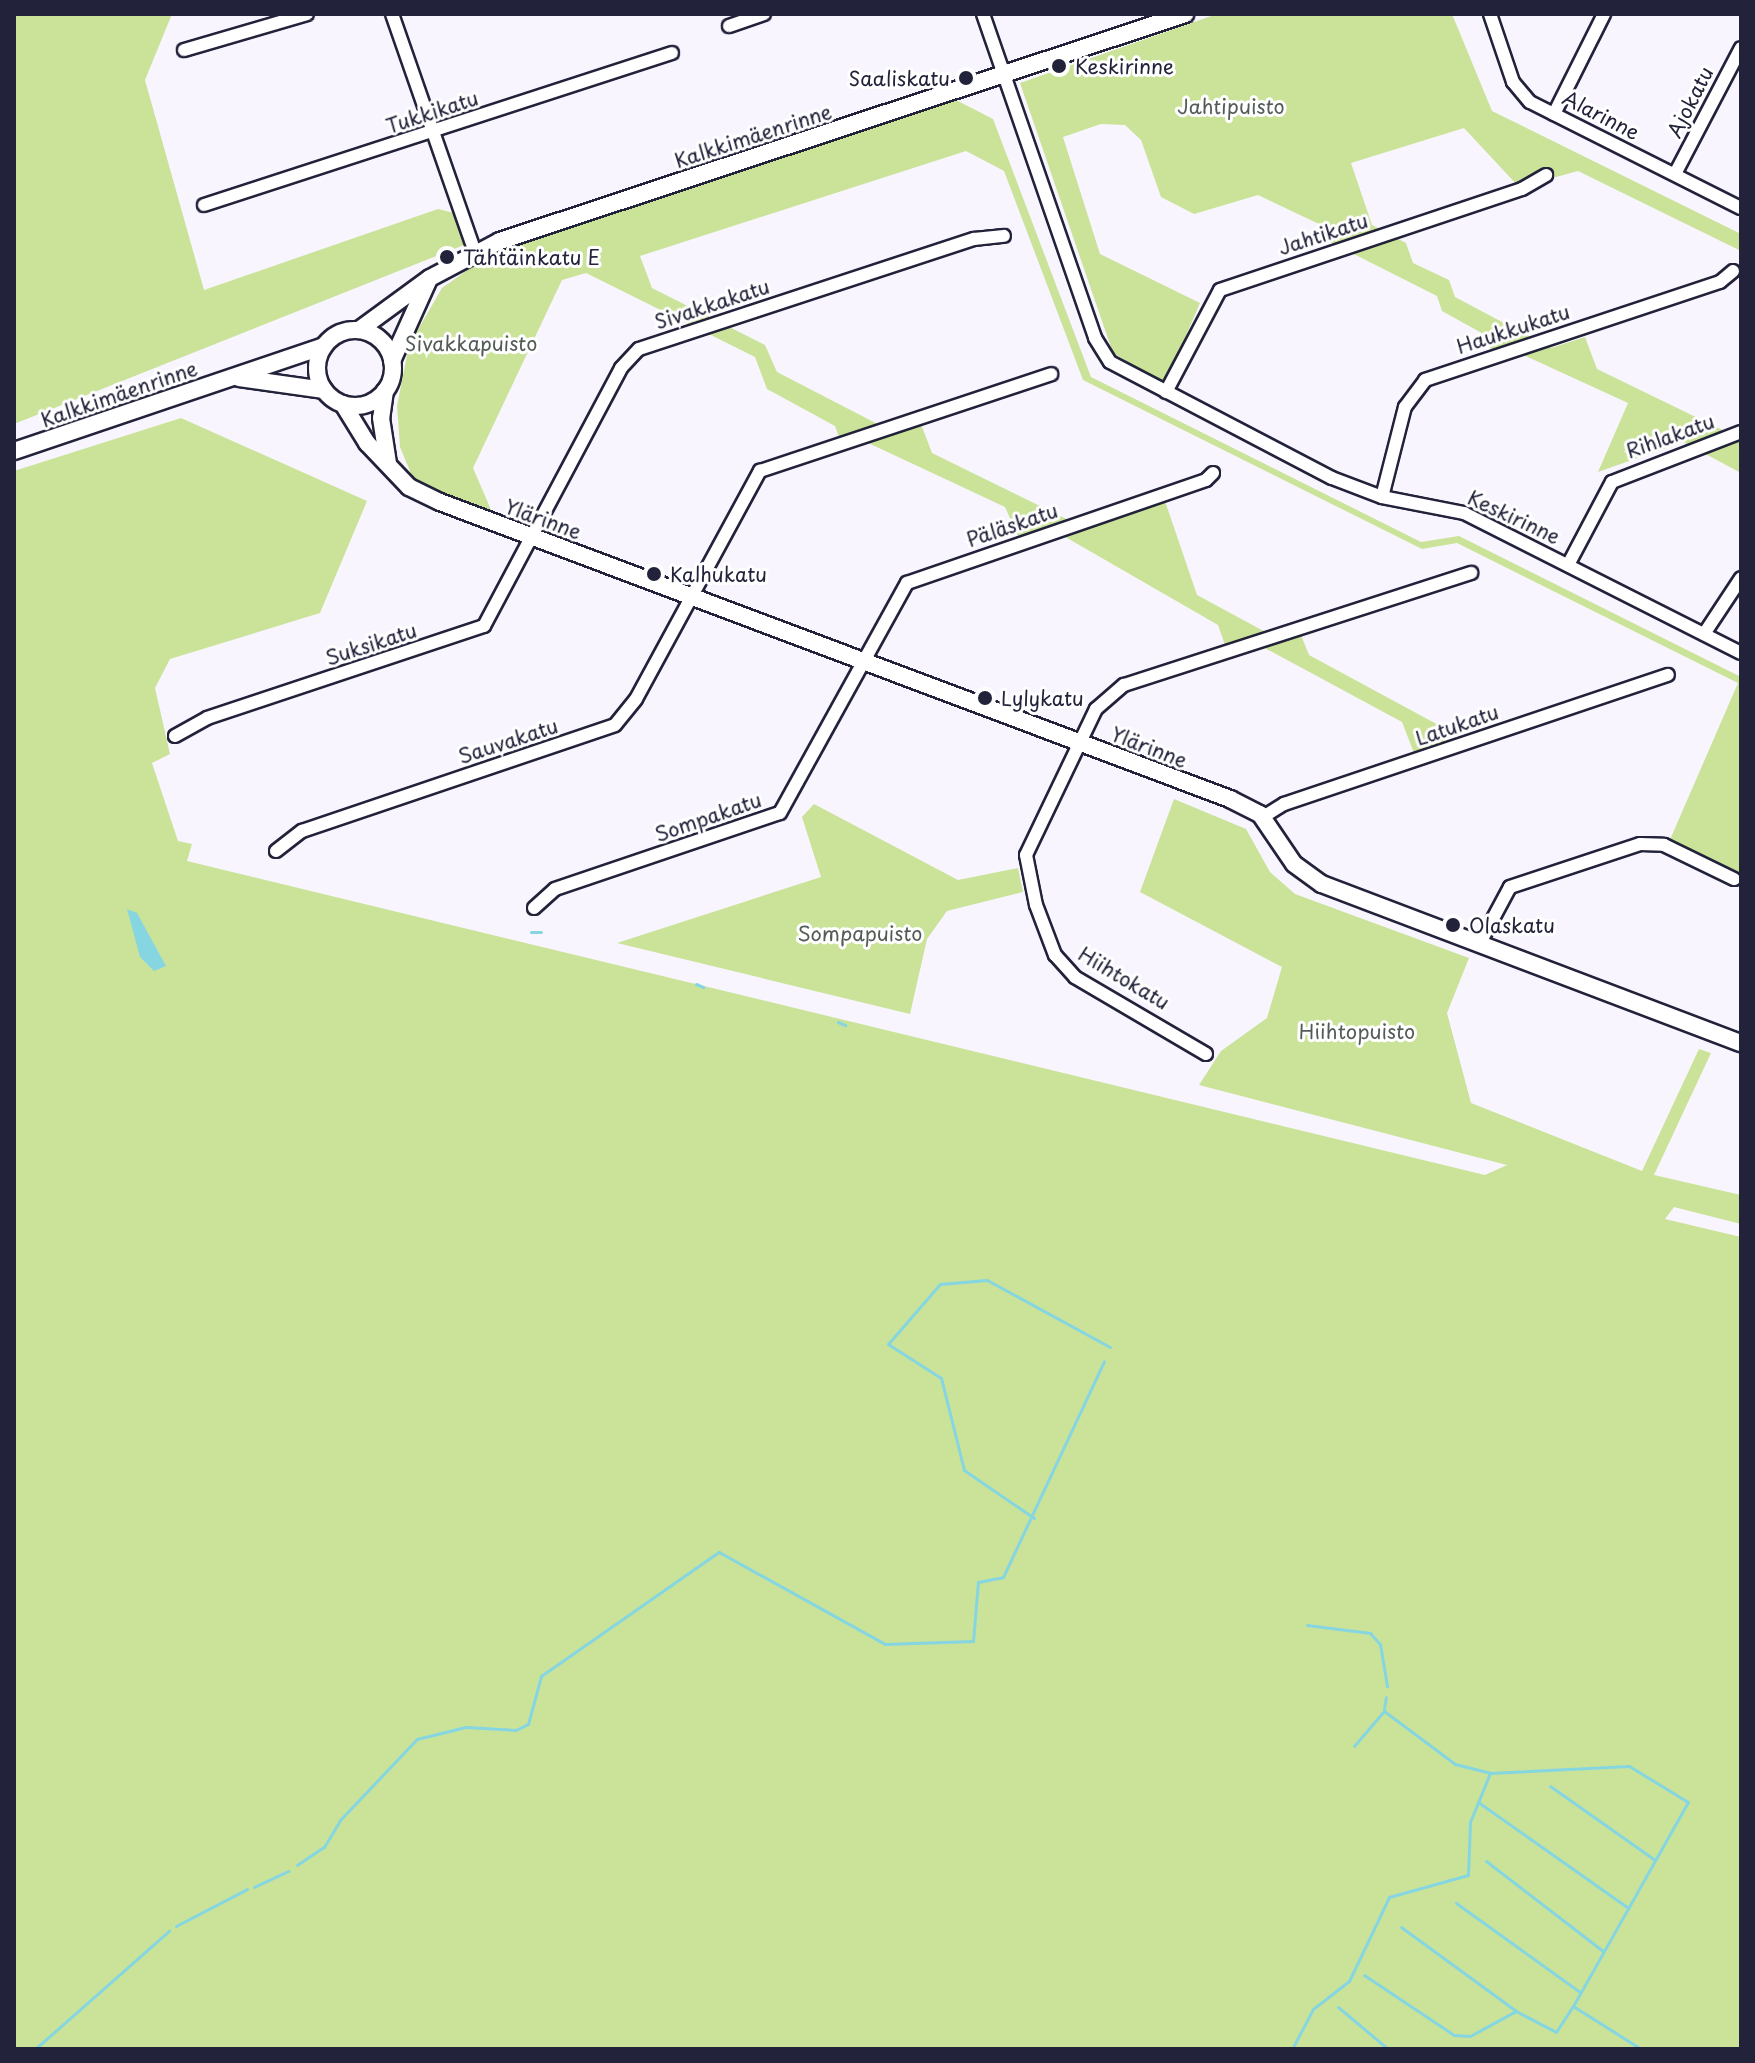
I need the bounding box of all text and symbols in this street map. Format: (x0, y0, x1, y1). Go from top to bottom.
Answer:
place label: Keskirinne (1075, 54, 1174, 78)
marker: Keskirinne (1050, 57, 1068, 75)
street label: Ajokatu (1662, 63, 1718, 141)
place label: Saaliskatu (848, 66, 950, 90)
marker: Saaliskatu (957, 69, 975, 87)
street label: Alarinne (1559, 85, 1643, 145)
street label: Tukkikatu (383, 86, 481, 138)
park label: Jahtipuisto (1177, 94, 1285, 118)
street label: Kalkkimäenrinne (671, 99, 835, 173)
street label: Jahtikatu (1275, 208, 1371, 260)
place label: Tähtäinkatu E (463, 245, 600, 269)
marker: Tähtäinkatu E (438, 248, 456, 266)
street label: Sivakkakatu (651, 274, 773, 334)
street label: Haukkukatu (1453, 299, 1573, 359)
park label: Sivakkapuisto (405, 331, 537, 355)
street label: Kalkkimäenrinne (38, 356, 200, 432)
street label: Rihlakatu (1623, 409, 1717, 463)
street label: Keskirinne (1464, 485, 1564, 549)
street label: Ylärinne (502, 494, 584, 544)
street label: Päläskatu (963, 498, 1061, 552)
place label: Kalhukatu (670, 562, 767, 586)
marker: Kalhukatu (645, 565, 663, 583)
street label: Suksikatu (322, 618, 420, 670)
place label: Lylykatu (1001, 686, 1084, 710)
marker: Lylykatu (976, 689, 994, 707)
street label: Latukatu (1412, 700, 1502, 750)
street label: Sauvakatu (455, 714, 561, 768)
street label: Ylärinne (1108, 722, 1190, 772)
street label: Sompakatu (652, 788, 764, 846)
place label: Olaskatu (1469, 913, 1555, 937)
marker: Olaskatu (1444, 916, 1462, 934)
park label: Sompapuisto (798, 921, 922, 945)
street label: Hiihtokatu (1074, 942, 1174, 1014)
park label: Hiihtopuisto (1299, 1019, 1415, 1043)

